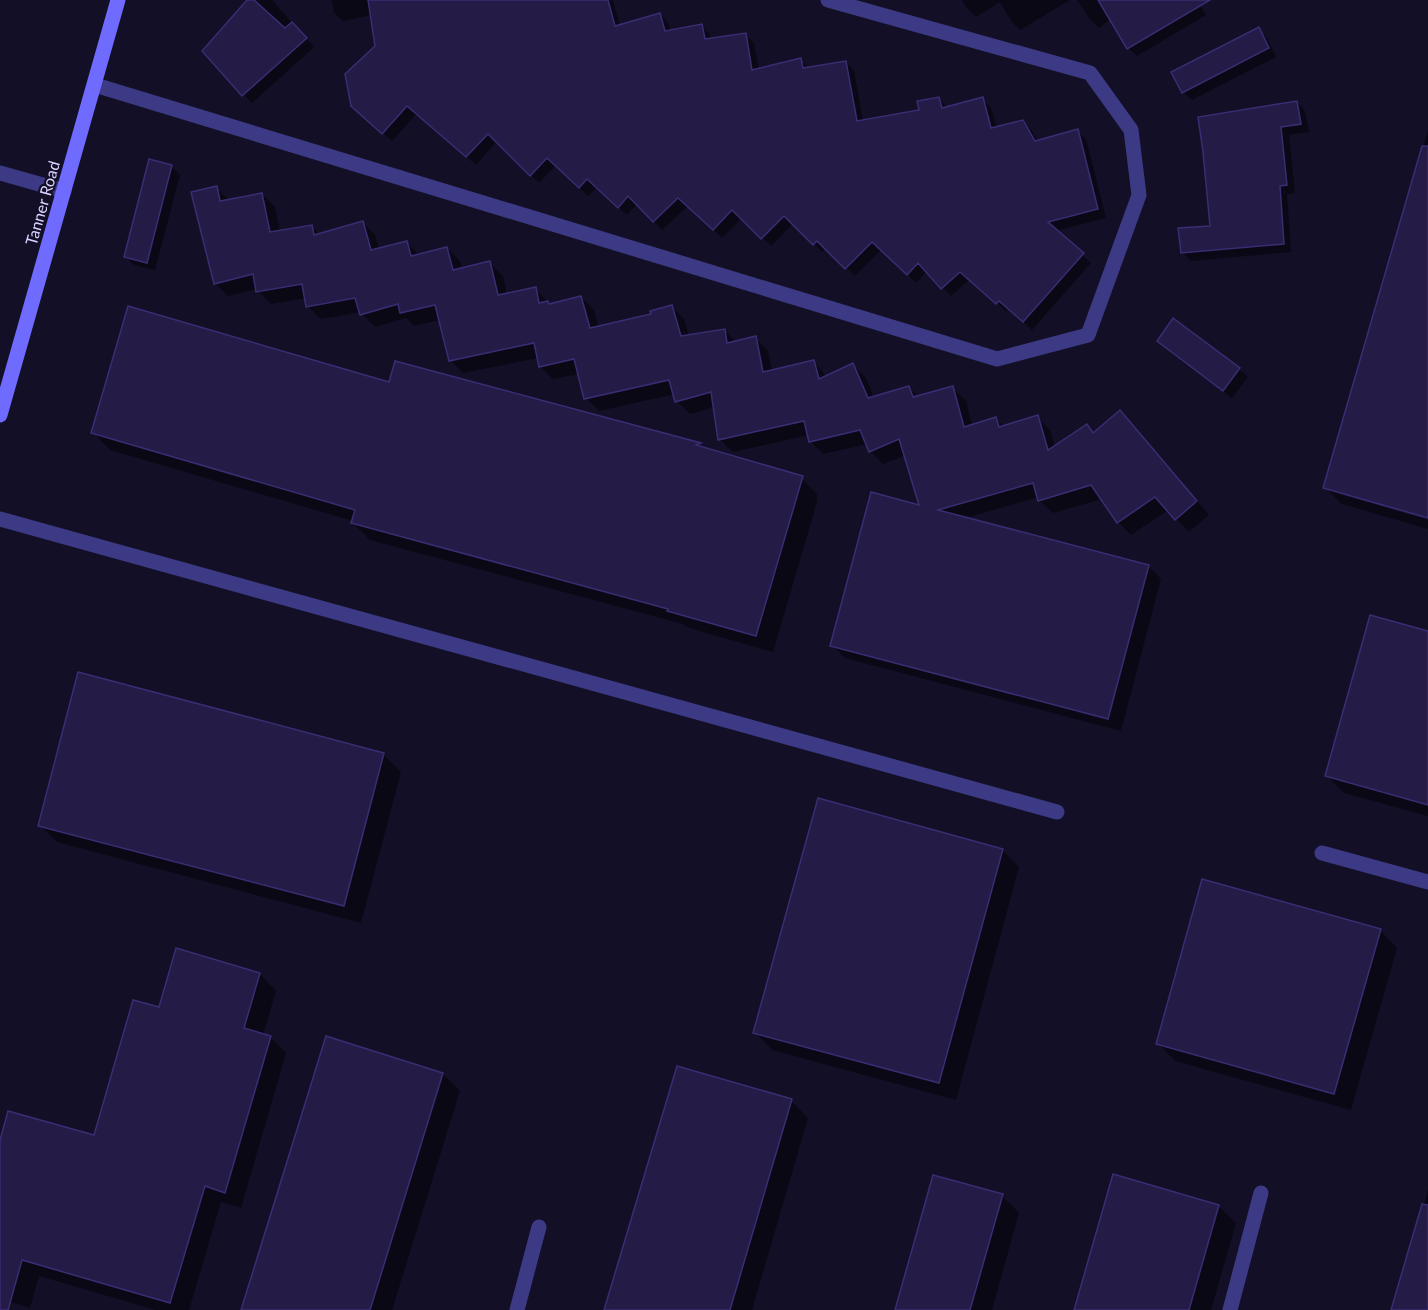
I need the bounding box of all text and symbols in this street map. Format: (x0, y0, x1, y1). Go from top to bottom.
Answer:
street label: Tanner Road (21, 159, 63, 247)

